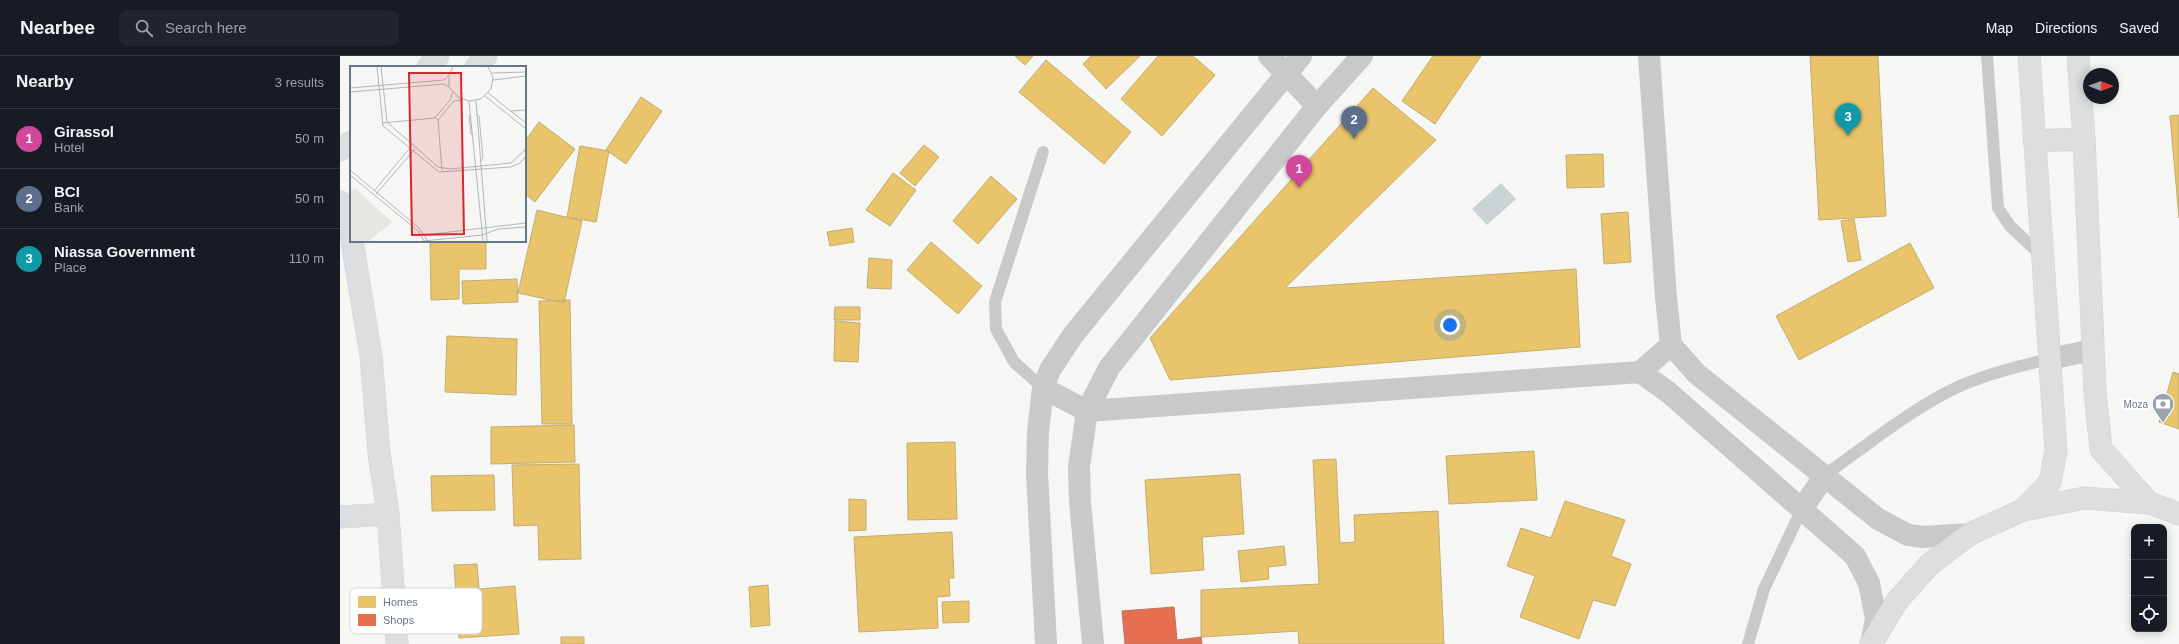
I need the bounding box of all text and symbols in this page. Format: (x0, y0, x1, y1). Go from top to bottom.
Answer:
search box (119, 10, 399, 46)
text: Nearbee (20, 17, 95, 38)
icon: search (133, 17, 155, 39)
text: Search here (165, 19, 247, 36)
text: Map (1986, 20, 2013, 36)
text: Directions (2035, 20, 2097, 36)
text: Saved (2119, 20, 2159, 36)
inset map (350, 66, 526, 242)
north arrow (2083, 68, 2119, 104)
text: Nearby (16, 72, 74, 91)
text: 3 results (275, 75, 324, 90)
pin: 3 (1835, 103, 1861, 136)
pin: 2 (1341, 106, 1367, 139)
text: Girassol (54, 123, 114, 140)
text: 1 (25, 131, 33, 146)
text: 50 m (295, 131, 324, 146)
text: Hotel (54, 140, 84, 155)
pin: 1 (1286, 155, 1312, 188)
text: BCI (54, 183, 80, 200)
text: 2 (25, 191, 33, 206)
text: 50 m (295, 191, 324, 206)
text: Bank (54, 200, 84, 215)
text: Niassa Government (54, 243, 195, 260)
text: 3 (25, 251, 33, 266)
text: 110 m (289, 251, 324, 266)
text: Place (54, 260, 87, 275)
your location (1440, 315, 1460, 335)
bank icon: Moza (2150, 391, 2176, 424)
place label: Moza (2124, 399, 2148, 410)
map controls (2131, 524, 2167, 632)
button: + (2131, 524, 2167, 560)
button: − (2131, 560, 2167, 596)
legend (350, 588, 482, 634)
text: Homes (383, 596, 418, 608)
button: locate (2131, 596, 2167, 632)
text: Shops (383, 614, 415, 626)

